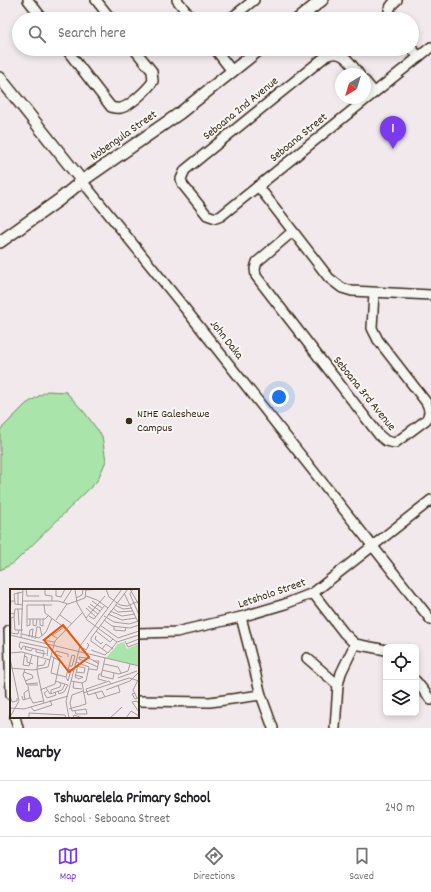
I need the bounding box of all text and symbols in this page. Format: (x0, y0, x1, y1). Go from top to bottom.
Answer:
search box (12, 12, 419, 56)
icon: search (26, 23, 48, 45)
text: Search here (58, 23, 126, 45)
north arrow (335, 68, 371, 104)
street label: Seboana 2nd Avenue (200, 73, 282, 145)
street label: Nobengula Street (87, 106, 161, 165)
street label: Seboana Street (267, 109, 332, 167)
pin: 1 (380, 116, 406, 149)
street label: John Daka (205, 317, 247, 364)
street label: Seboana 3rd Avenue (329, 353, 399, 435)
your location (269, 387, 289, 407)
place label: NIHE Galeshewe Campus (137, 406, 210, 437)
marker: NIHE Galeshewe Campus (124, 416, 134, 426)
street label: Letsholo Street (236, 574, 309, 614)
inset map (10, 589, 139, 718)
map controls (383, 644, 419, 716)
button: locate (383, 644, 419, 680)
button: layers (383, 680, 419, 716)
text: Nearby (16, 742, 60, 766)
text: Tshwarelela Primary School (54, 788, 210, 810)
text: 1 (28, 799, 30, 818)
text: 240 m (385, 799, 415, 818)
text: School · Seboana Street (54, 810, 170, 829)
tab: Map (57, 845, 79, 885)
tab: Directions (193, 845, 235, 885)
tab: Saved (349, 845, 374, 885)

